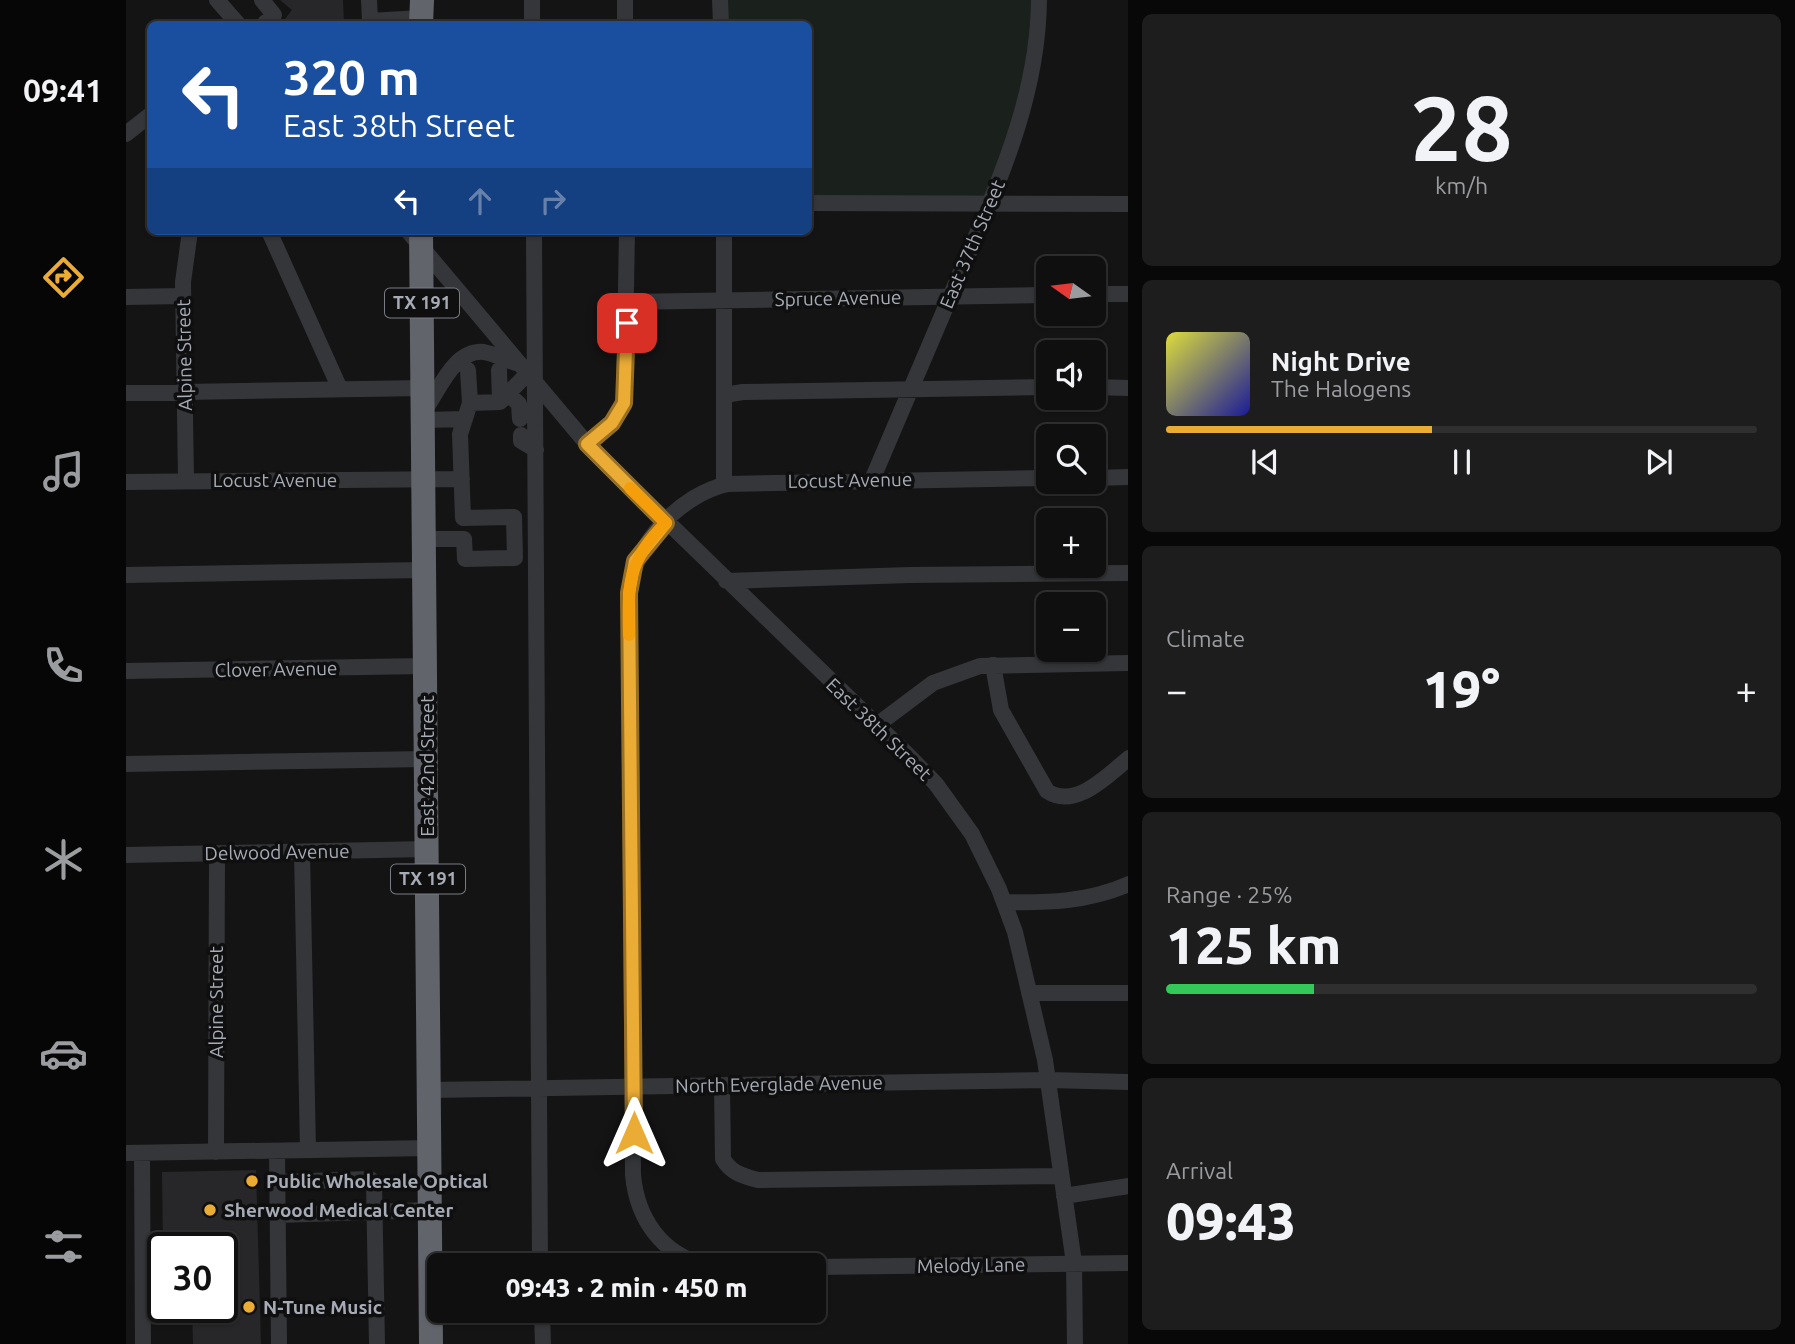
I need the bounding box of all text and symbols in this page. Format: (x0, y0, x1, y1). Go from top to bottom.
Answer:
icon: left (168, 49, 259, 140)
text: 320 m (283, 49, 420, 104)
text: 09:41 (23, 72, 103, 108)
text: 28 (1410, 76, 1513, 178)
text: East 38th Street (283, 107, 515, 143)
text: km/h (1435, 173, 1488, 198)
street label: East 37th Street (935, 176, 1009, 312)
icon: left (388, 182, 426, 220)
icon: ahead (461, 182, 499, 220)
icon: right (534, 182, 572, 220)
icon: directions (39, 253, 88, 302)
north arrow (1036, 256, 1106, 326)
map controls (1036, 256, 1106, 662)
street label: Spruce Avenue (774, 286, 902, 310)
road number: TX 191 (385, 288, 459, 318)
pin (597, 293, 657, 353)
street label: Alpine Street (172, 298, 196, 411)
icon: arrive (608, 304, 646, 342)
button: sound (1036, 340, 1106, 410)
text: Night Drive (1271, 347, 1411, 376)
text: The Halogens (1271, 376, 1411, 401)
button: search (1036, 424, 1106, 494)
icon: previous (1246, 443, 1284, 481)
icon: pause (1443, 443, 1481, 481)
icon: next (1640, 443, 1678, 481)
icon: music (39, 447, 88, 496)
street label: Locust Avenue (788, 468, 912, 492)
street label: Locust Avenue (213, 469, 337, 491)
button: + (1036, 508, 1106, 578)
button: − (1036, 592, 1106, 662)
text: Climate (1166, 626, 1245, 651)
icon: phone (39, 641, 88, 690)
street label: Clover Avenue (214, 657, 338, 681)
text: 19° (1423, 660, 1500, 718)
text: − (1166, 669, 1187, 711)
text: + (1736, 669, 1757, 711)
street label: East 38th Street (822, 673, 937, 785)
street label: East 42nd Street (416, 695, 438, 837)
icon: climate (39, 835, 88, 884)
street label: Delwood Avenue (204, 840, 350, 864)
road number: TX 191 (391, 864, 465, 894)
text: Range · 25% (1166, 882, 1293, 907)
text: 125 km (1166, 916, 1341, 974)
street label: Alpine Street (205, 946, 227, 1058)
icon: car (39, 1029, 88, 1078)
street label: North Everglade Avenue (675, 1071, 883, 1097)
position arrow (597, 1096, 671, 1170)
text: Arrival (1166, 1158, 1233, 1183)
place label: Public Wholesale Optical (266, 1170, 488, 1192)
marker: Public Wholesale Optical (244, 1173, 260, 1189)
text: 09:43 (1166, 1192, 1296, 1250)
place label: Sherwood Medical Center (224, 1199, 454, 1221)
marker: Sherwood Medical Center (202, 1202, 218, 1218)
icon: filters (39, 1222, 88, 1271)
speed limit sign: 30 (147, 1232, 238, 1323)
street label: Melody Lane (917, 1253, 1025, 1277)
text: 09:43 · 2 min · 450 m (506, 1273, 747, 1302)
place label: N-Tune Music (263, 1296, 382, 1318)
marker: N-Tune Music (241, 1299, 257, 1315)

